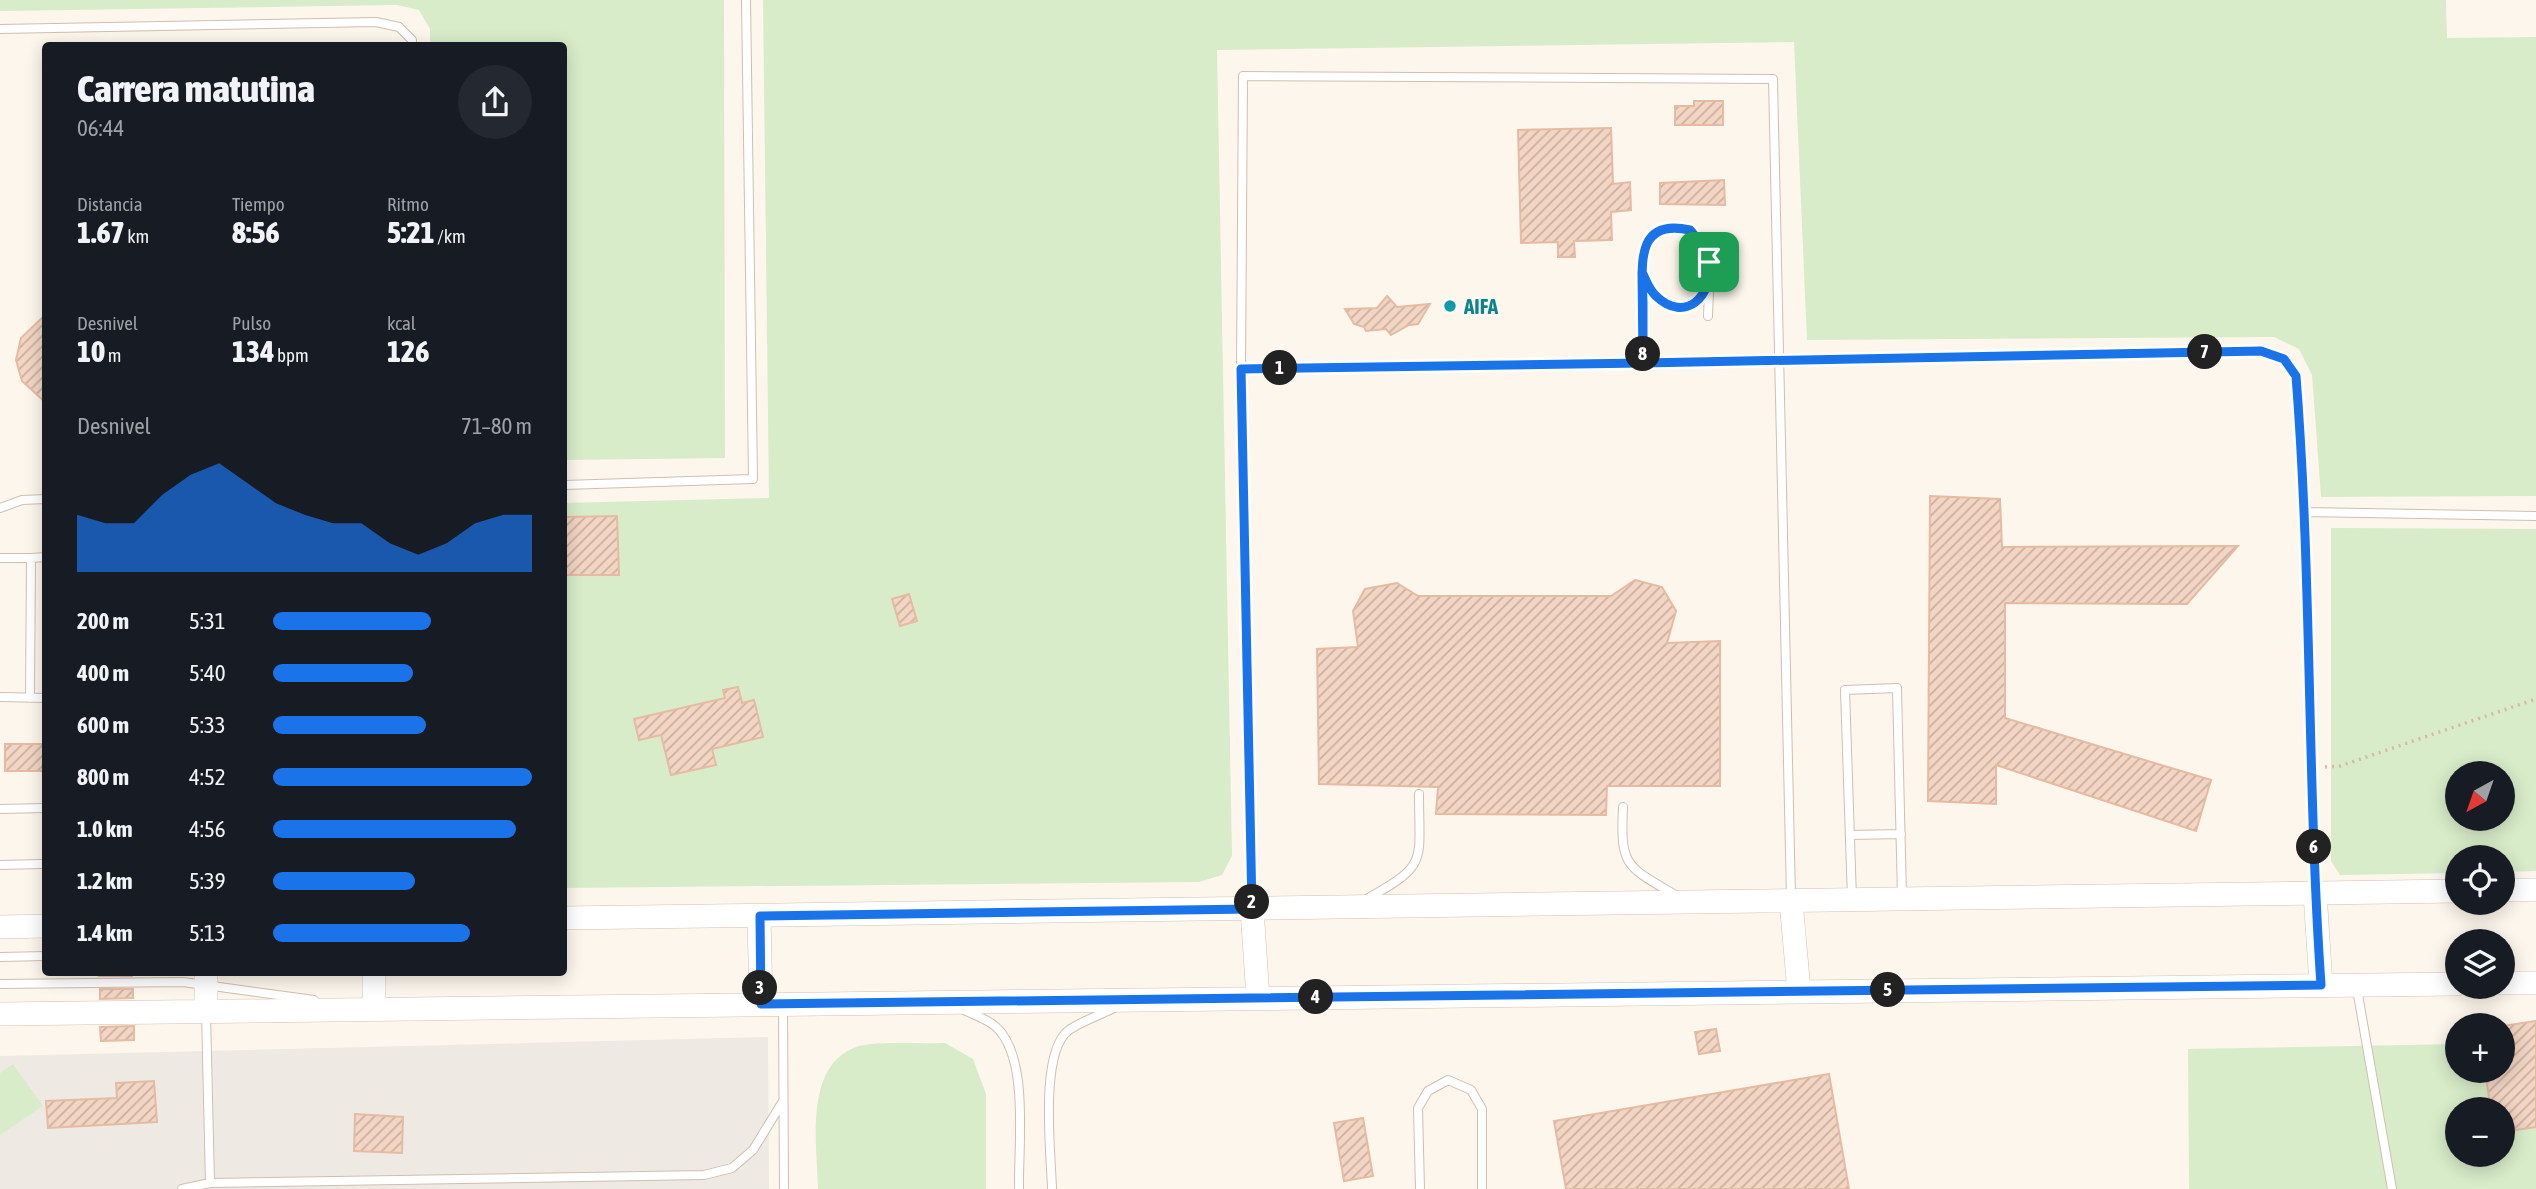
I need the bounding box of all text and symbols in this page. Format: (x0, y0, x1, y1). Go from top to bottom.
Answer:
button: share (458, 65, 532, 139)
text: Carrera matutina (77, 67, 315, 110)
text: 06:44 (77, 115, 124, 141)
text: Distancia (77, 193, 142, 215)
text: Tiempo (232, 193, 285, 215)
text: Ritmo (387, 193, 429, 215)
text: 1.67 (77, 215, 125, 249)
text: 8:56 (232, 215, 280, 249)
text: 5:21 (387, 215, 435, 249)
text: km (125, 225, 149, 247)
text: /km (435, 225, 466, 247)
pin (1679, 232, 1739, 292)
icon: arrive (1690, 243, 1728, 281)
place label: AIFA (1463, 294, 1499, 318)
marker: AIFA (1442, 298, 1458, 314)
text: Desnivel (77, 312, 138, 334)
text: Pulso (232, 312, 271, 334)
text: kcal (387, 312, 416, 334)
text: 10 (77, 334, 105, 368)
text: 134 (232, 334, 274, 368)
text: 126 (387, 334, 429, 368)
pin: 7 (2188, 334, 2222, 370)
pin: 8 (1626, 336, 1660, 372)
text: 7 (2200, 340, 2209, 362)
text: 8 (1638, 342, 1647, 364)
text: m (105, 344, 122, 366)
text: bpm (274, 344, 309, 366)
pin: 1 (1262, 350, 1298, 386)
text: 1 (1275, 356, 1284, 378)
text: Desnivel (77, 413, 151, 439)
text: 71–80 m (461, 413, 532, 439)
text: 200 m (77, 608, 129, 634)
text: 5:31 (189, 608, 226, 634)
text: 400 m (77, 660, 129, 686)
text: 5:40 (189, 660, 226, 686)
text: 600 m (77, 712, 129, 738)
text: 5:33 (189, 712, 226, 738)
north arrow (2445, 761, 2515, 831)
map controls (2445, 761, 2515, 1167)
text: 800 m (77, 764, 129, 790)
text: 4:52 (189, 764, 226, 790)
text: 1.0 km (77, 816, 133, 842)
text: 4:56 (189, 816, 226, 842)
pin: 6 (2296, 830, 2332, 864)
text: 6 (2309, 835, 2318, 857)
button: locate (2445, 845, 2515, 915)
text: 1.2 km (77, 868, 133, 894)
text: 5:39 (189, 868, 226, 894)
pin: 2 (1234, 884, 1270, 920)
text: 2 (1247, 890, 1256, 912)
text: 1.4 km (77, 920, 133, 946)
text: 5:13 (189, 920, 226, 946)
button: layers (2445, 929, 2515, 999)
pin: 3 (742, 970, 778, 1006)
pin: 5 (1870, 972, 1906, 1007)
text: 3 (755, 976, 764, 998)
text: 5 (1883, 978, 1892, 1000)
pin: 4 (1298, 979, 1334, 1014)
text: 4 (1311, 985, 1320, 1007)
button: + (2445, 1013, 2515, 1083)
button: − (2445, 1097, 2515, 1167)

